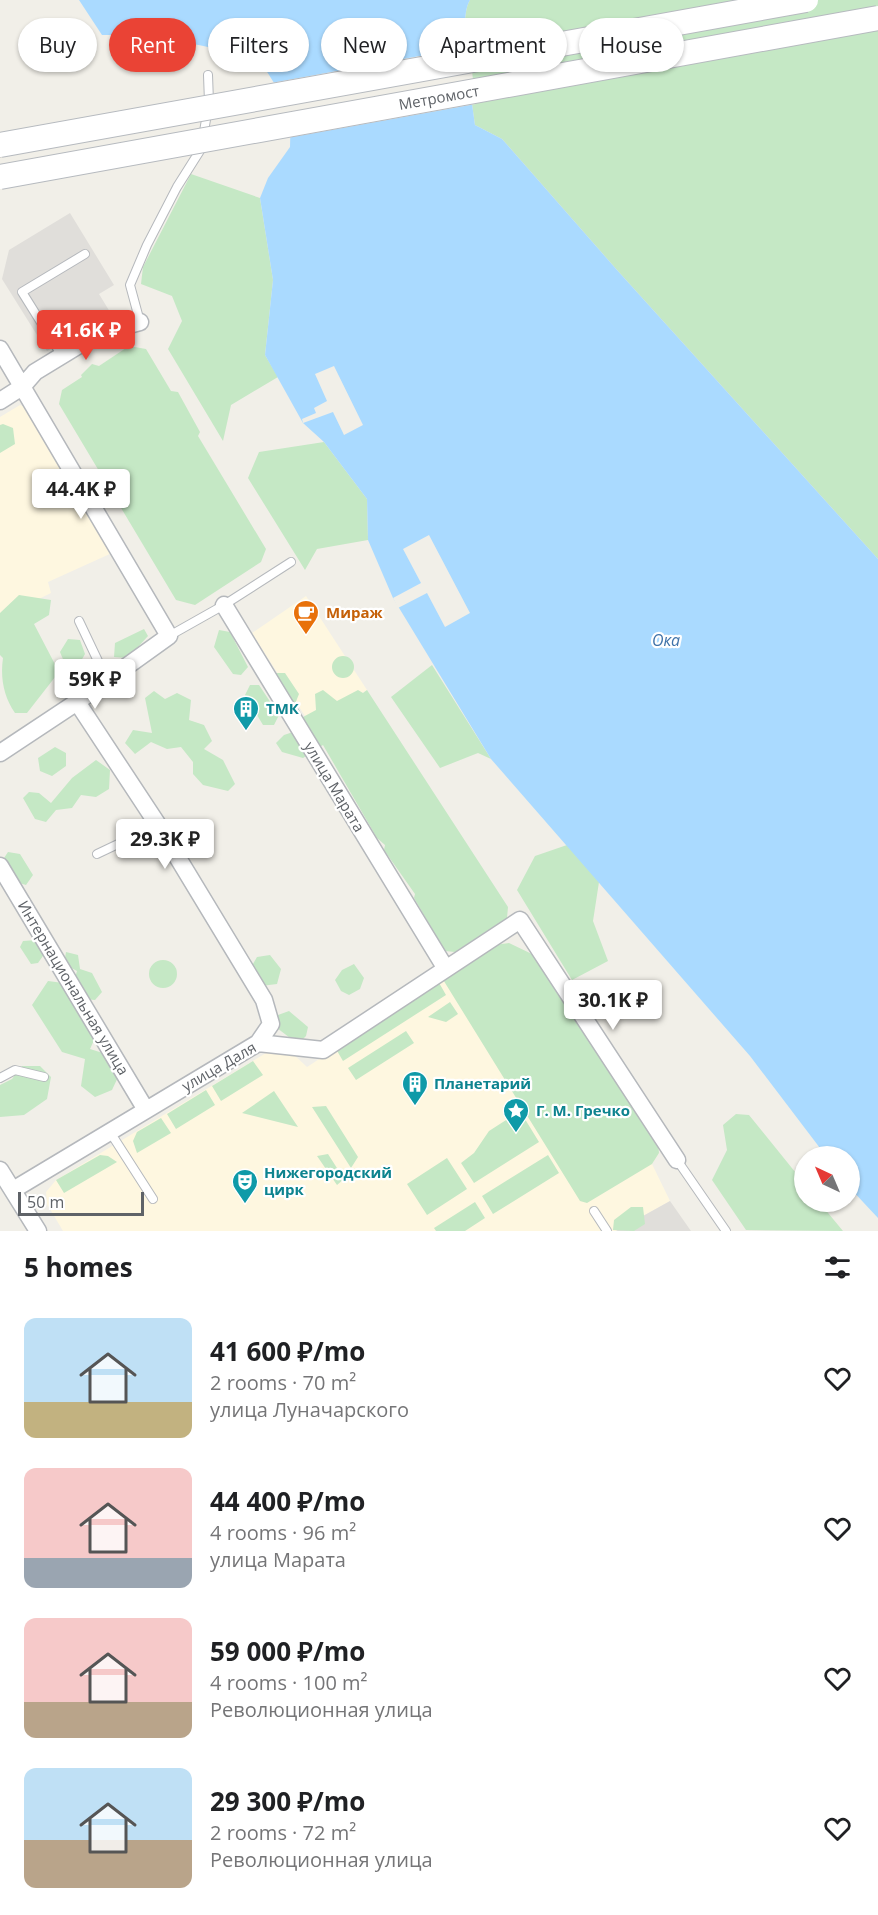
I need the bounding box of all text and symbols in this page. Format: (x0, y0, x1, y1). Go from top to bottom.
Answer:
chip: Buy (18, 18, 97, 72)
chip: Rent (109, 18, 196, 72)
chip: Filters (208, 18, 309, 72)
chip: New (321, 18, 407, 72)
chip: Apartment (419, 18, 567, 72)
chip: House (579, 18, 684, 72)
street label: Метромост (397, 80, 481, 114)
pin: 41.6K ₽ (31, 310, 141, 361)
text: 41.6K ₽ (51, 316, 121, 343)
pin: 44.4K ₽ (26, 469, 136, 520)
text: 44.4K ₽ (46, 475, 116, 502)
cafe icon: Мираж (291, 598, 321, 636)
place label: Мираж (326, 602, 383, 622)
water label: Ока (652, 629, 680, 651)
pin: 59K ₽ (53, 659, 137, 710)
text: 59K ₽ (69, 665, 122, 692)
building icon: ТМК (231, 694, 261, 732)
place label: ТМК (266, 698, 300, 718)
street label: улица Марата (300, 738, 370, 835)
pin: 29.3K ₽ (110, 819, 220, 870)
text: 29.3K ₽ (130, 825, 200, 852)
street label: Интернациональная улица (14, 897, 134, 1078)
pin: 30.1K ₽ (558, 980, 668, 1031)
text: 30.1K ₽ (578, 986, 648, 1013)
street label: улица Даля (178, 1037, 259, 1095)
building icon: Планетарий (400, 1069, 430, 1107)
place label: Планетарий (434, 1073, 531, 1093)
place icon: Г. М. Гречко (501, 1096, 531, 1134)
place label: Г. М. Гречко (536, 1100, 630, 1120)
north arrow (794, 1146, 860, 1212)
map controls (794, 1146, 860, 1212)
place label: Нижегородский цирк (264, 1162, 392, 1199)
theatre icon: Нижегородский цирк (230, 1167, 260, 1205)
scale bar (18, 1189, 144, 1216)
text: 50 m (27, 1191, 64, 1213)
text: 5 homes (24, 1249, 133, 1285)
icon: filters (821, 1251, 854, 1284)
text: 41 600 ₽/mo (210, 1333, 365, 1369)
icon: home (72, 1342, 144, 1414)
icon: heart (821, 1362, 854, 1395)
text: 2 rooms · 70 m² (210, 1369, 356, 1396)
text: улица Луначарского (210, 1396, 409, 1423)
text: 44 400 ₽/mo (210, 1483, 365, 1519)
icon: home (72, 1492, 144, 1564)
icon: heart (821, 1512, 854, 1545)
text: 4 rooms · 96 m² (210, 1519, 356, 1546)
text: улица Марата (210, 1546, 346, 1573)
text: 59 000 ₽/mo (210, 1633, 365, 1669)
icon: home (72, 1642, 144, 1714)
icon: heart (821, 1662, 854, 1695)
text: 4 rooms · 100 m² (210, 1669, 368, 1696)
text: Революционная улица (210, 1696, 433, 1723)
text: 29 300 ₽/mo (210, 1783, 365, 1819)
icon: home (72, 1792, 144, 1864)
icon: heart (821, 1812, 854, 1845)
text: 2 rooms · 72 m² (210, 1819, 356, 1846)
text: Революционная улица (210, 1846, 433, 1873)

